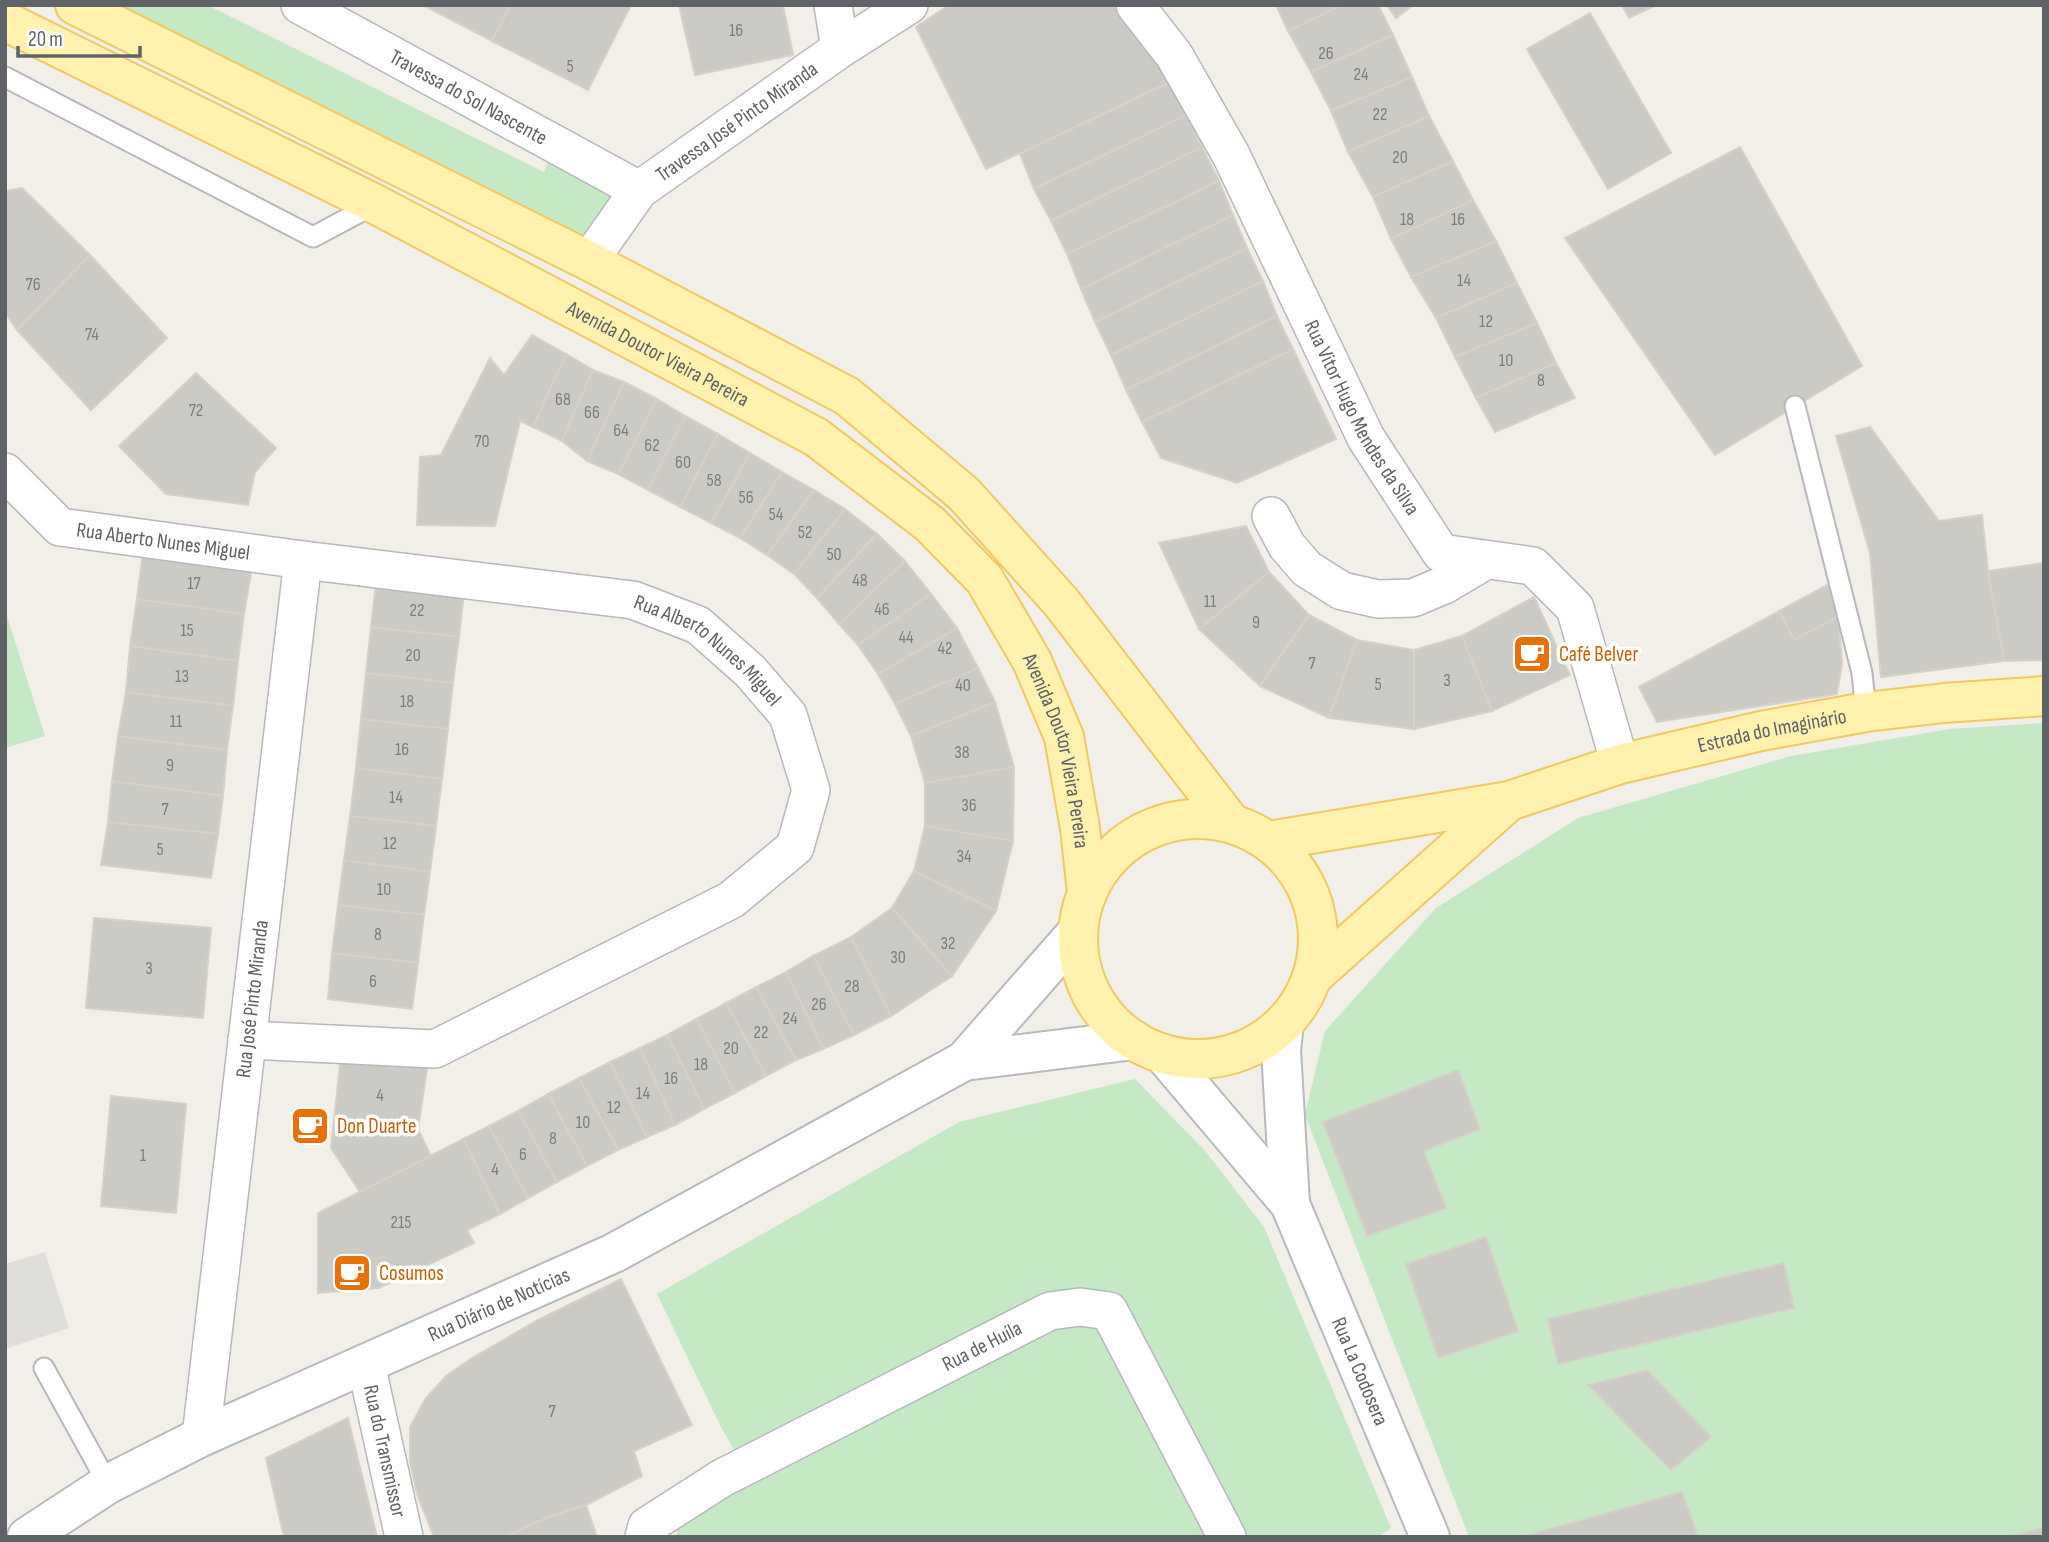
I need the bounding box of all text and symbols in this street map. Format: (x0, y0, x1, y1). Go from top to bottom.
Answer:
scale bar (18, 14, 140, 58)
house number: 16 (729, 20, 743, 41)
text: 20 m (28, 27, 63, 52)
house number: 26 (1318, 43, 1334, 64)
street label: Travessa do Sol Nascente (385, 44, 552, 151)
house number: 5 (566, 56, 574, 77)
street label: Travessa José Pinto Miranda (651, 57, 823, 187)
house number: 24 (1354, 64, 1369, 85)
house number: 22 (1373, 104, 1387, 125)
house number: 20 (1392, 147, 1408, 168)
house number: 18 (1400, 209, 1414, 230)
house number: 16 (1451, 209, 1465, 230)
house number: 14 (1457, 270, 1471, 291)
house number: 76 (25, 274, 41, 295)
street label: Avenida Doutor Vieira Pereira (562, 295, 753, 412)
house number: 12 (1479, 311, 1493, 332)
street label: Rua Vitor Hugo Mendes da Silva (1299, 316, 1425, 520)
house number: 74 (85, 324, 99, 345)
house number: 10 (1499, 350, 1513, 371)
house number: 8 (1537, 370, 1545, 391)
house number: 68 (555, 389, 571, 410)
house number: 72 (189, 400, 203, 421)
house number: 66 (584, 402, 600, 423)
house number: 64 (613, 420, 629, 441)
house number: 70 (474, 431, 490, 452)
house number: 62 (644, 435, 660, 456)
house number: 60 (675, 452, 691, 473)
house number: 58 (706, 470, 722, 491)
house number: 56 (738, 487, 754, 508)
house number: 54 (769, 504, 784, 525)
street label: Rua Aberto Nunes Miguel (75, 517, 251, 566)
house number: 52 (798, 522, 812, 543)
house number: 50 (826, 544, 842, 565)
house number: 48 (852, 570, 868, 591)
house number: 17 (187, 573, 202, 594)
street label: Rua Alberto Nunes Miguel (630, 590, 786, 711)
house number: 11 (1204, 591, 1217, 612)
house number: 46 (874, 599, 890, 620)
house number: 22 (410, 600, 424, 621)
house number: 9 (1252, 612, 1260, 633)
house number: 15 (180, 620, 194, 641)
house number: 44 (898, 627, 914, 648)
cafe icon: Café Belver (1511, 633, 1553, 675)
house number: 42 (937, 638, 953, 659)
place label: Café Belver (1559, 642, 1638, 667)
house number: 20 (405, 645, 421, 666)
street label: Avenida Doutor Vieira Pereira (1017, 648, 1094, 850)
house number: 7 (1308, 653, 1316, 674)
house number: 13 (175, 666, 189, 687)
house number: 3 (1443, 670, 1451, 691)
house number: 5 (1374, 674, 1382, 695)
house number: 40 (955, 675, 971, 696)
house number: 18 (400, 691, 414, 712)
street label: Estrada do Imaginário (1695, 704, 1848, 758)
house number: 11 (170, 711, 183, 732)
house number: 16 (395, 739, 409, 760)
house number: 38 (954, 742, 970, 763)
house number: 9 (166, 755, 174, 776)
house number: 14 (389, 787, 403, 808)
house number: 36 (961, 795, 977, 816)
house number: 7 (161, 799, 169, 820)
house number: 12 (383, 833, 397, 854)
house number: 5 (156, 839, 164, 860)
house number: 34 (956, 846, 972, 867)
house number: 10 (377, 879, 391, 900)
street label: Rua José Pinto Miranda (231, 919, 274, 1079)
house number: 8 (374, 924, 382, 945)
house number: 32 (941, 933, 955, 954)
house number: 30 (890, 947, 906, 968)
house number: 3 (145, 958, 153, 979)
house number: 6 (369, 971, 377, 992)
house number: 28 (844, 976, 860, 997)
house number: 26 (811, 994, 827, 1015)
house number: 24 (783, 1008, 798, 1029)
house number: 22 (754, 1022, 768, 1043)
house number: 20 (723, 1038, 739, 1059)
house number: 18 (694, 1054, 708, 1075)
house number: 16 (664, 1068, 678, 1089)
house number: 14 (636, 1083, 650, 1104)
house number: 4 (376, 1085, 384, 1106)
house number: 12 (607, 1097, 621, 1118)
cafe icon: Don Duarte (289, 1105, 331, 1147)
house number: 10 (576, 1112, 590, 1133)
place label: Don Duarte (337, 1114, 417, 1139)
house number: 8 (549, 1128, 557, 1149)
house number: 6 (519, 1144, 527, 1165)
house number: 1 (140, 1145, 147, 1166)
house number: 4 (491, 1159, 499, 1180)
house number: 215 (391, 1212, 412, 1233)
cafe icon: Cosumos (331, 1252, 373, 1294)
place label: Cosumos (379, 1261, 444, 1286)
street label: Rua Diário de Notícias (424, 1262, 574, 1347)
street label: Rua La Codosera (1326, 1314, 1394, 1429)
street label: Rua de Huíla (938, 1316, 1026, 1377)
street label: Rua do Transmissor (358, 1382, 411, 1520)
house number: 7 (548, 1401, 556, 1422)

